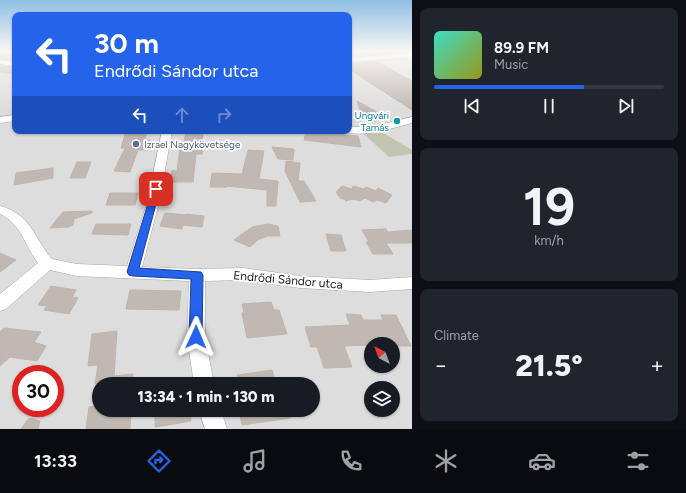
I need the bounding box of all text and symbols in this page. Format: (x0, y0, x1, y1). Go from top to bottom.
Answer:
text: 30 m (94, 26, 159, 60)
icon: left (28, 28, 80, 80)
text: 89.9 FM (494, 39, 549, 57)
text: Music (494, 57, 528, 72)
text: Endrődi Sándor utca (94, 60, 258, 82)
icon: previous (461, 95, 483, 117)
icon: pause (538, 95, 560, 117)
icon: next (615, 95, 637, 117)
icon: left (129, 104, 151, 126)
icon: ahead (171, 104, 193, 126)
icon: right (213, 104, 235, 126)
place label: Ungvári Tamás (355, 109, 389, 134)
marker: Ungvári Tamás (392, 116, 402, 126)
place label: Izrael Nagykövetsége (144, 138, 241, 151)
marker: Izrael Nagykövetsége (131, 139, 141, 149)
pin (139, 172, 173, 206)
text: 19 (523, 176, 575, 238)
icon: arrive (145, 178, 167, 200)
text: km/h (534, 233, 564, 248)
street label: Endrődi Sándor utca (233, 268, 343, 292)
position arrow (175, 316, 217, 358)
text: Climate (434, 328, 479, 343)
north arrow (364, 337, 400, 373)
map controls (364, 337, 400, 417)
text: 21.5° (515, 347, 583, 384)
text: − (434, 352, 448, 379)
text: + (650, 352, 664, 379)
speed limit sign: 30 (12, 365, 64, 417)
button: layers (364, 381, 400, 417)
text: 13:34 · 1 min · 130 m (138, 388, 274, 406)
icon: directions (145, 447, 173, 475)
icon: music (241, 447, 269, 475)
icon: phone (337, 447, 365, 475)
icon: climate (432, 447, 460, 475)
icon: car (528, 447, 556, 475)
icon: filters (624, 447, 652, 475)
text: 13:33 (34, 450, 77, 472)

